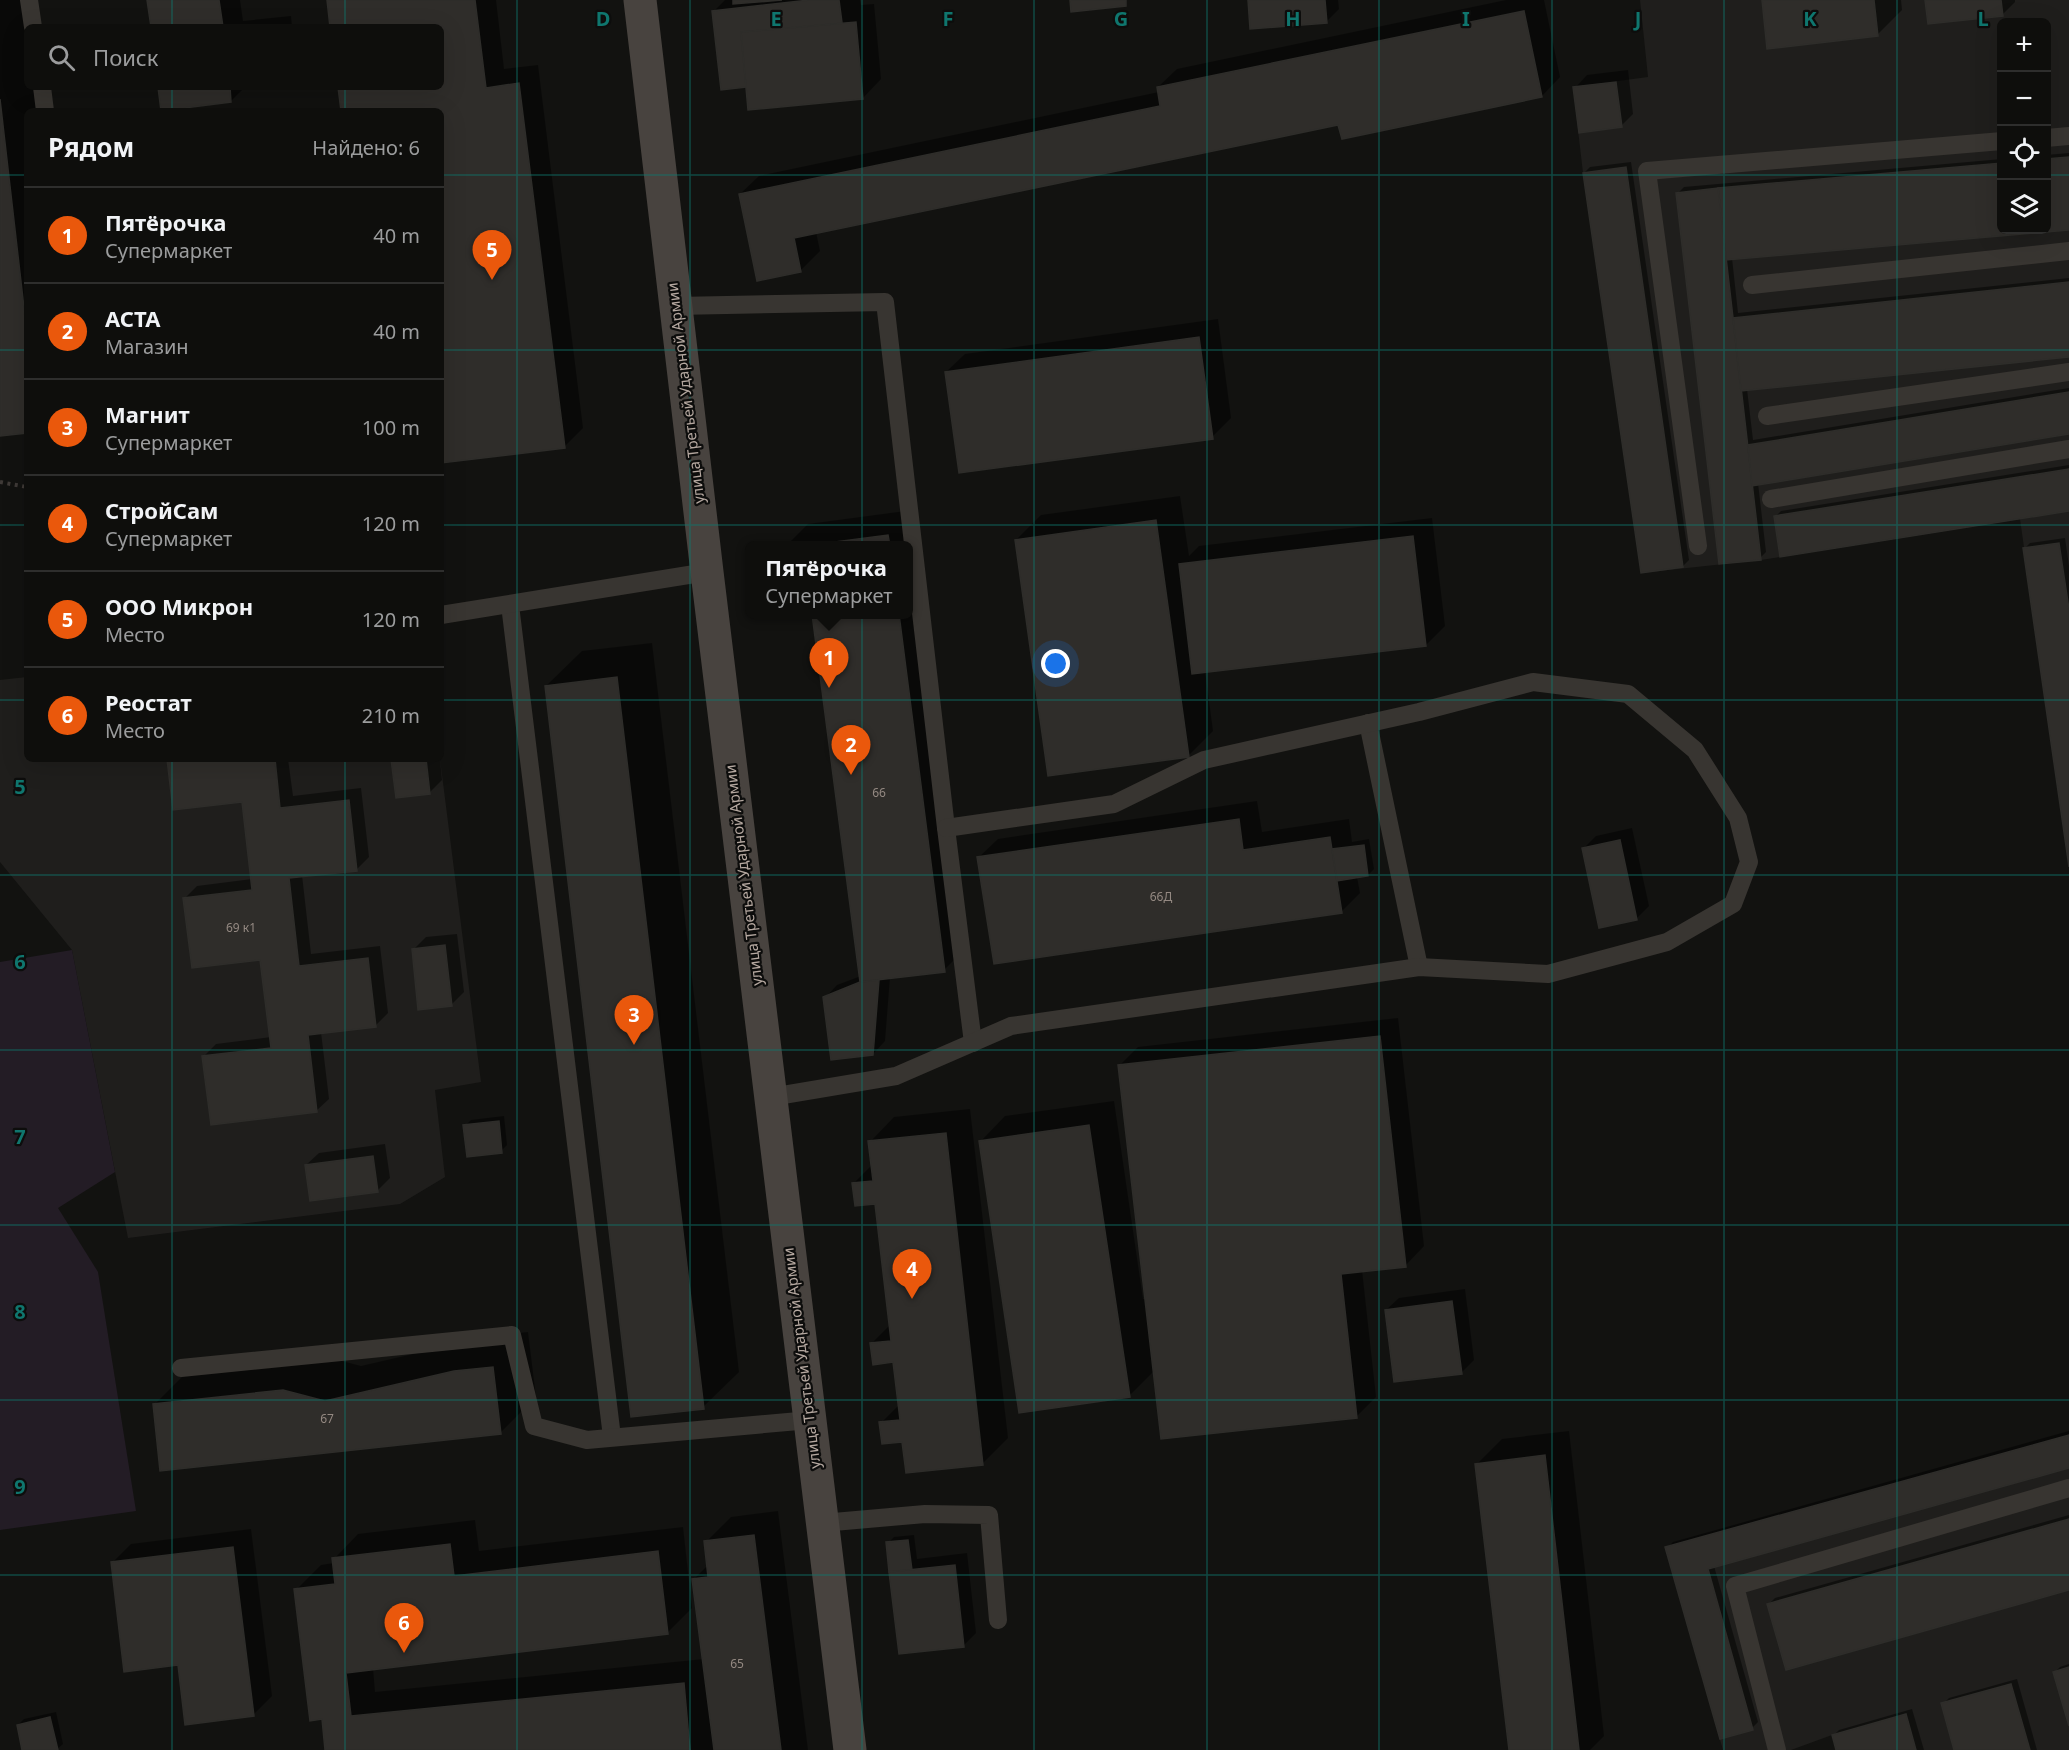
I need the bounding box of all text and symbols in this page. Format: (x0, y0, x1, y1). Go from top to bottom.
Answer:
text: D (596, 5, 610, 32)
text: E (770, 5, 782, 32)
text: F (943, 5, 953, 32)
text: G (1114, 5, 1128, 32)
text: H (1285, 5, 1301, 32)
text: I (1462, 5, 1470, 32)
text: J (1633, 5, 1641, 32)
text: K (1803, 5, 1817, 32)
text: L (1977, 5, 1989, 32)
map controls (1997, 18, 2051, 234)
button: + (1997, 18, 2051, 72)
search box (24, 24, 444, 90)
icon: search (45, 41, 78, 74)
text: Поиск (93, 42, 158, 72)
button: − (1997, 72, 2051, 126)
button: locate (1997, 126, 2051, 180)
text: Рядом (48, 129, 134, 165)
text: Найдено: 6 (312, 134, 420, 161)
button: layers (1997, 180, 2051, 234)
text: Пятёрочка (105, 207, 226, 237)
text: 1 (62, 222, 73, 249)
text: 40 m (373, 222, 420, 249)
pin: 5 (472, 230, 512, 280)
text: Супермаркет (105, 237, 232, 264)
street label: улица Третьей Ударной Армии (662, 281, 709, 505)
text: АСТА (105, 303, 160, 333)
text: 2 (62, 318, 73, 345)
text: 40 m (373, 318, 420, 345)
text: Магазин (105, 333, 189, 360)
text: Магнит (105, 399, 190, 429)
text: 3 (62, 414, 73, 441)
text: 100 m (362, 414, 420, 441)
text: Супермаркет (105, 429, 232, 456)
text: СтройСам (105, 495, 218, 525)
text: 4 (62, 510, 73, 537)
text: 120 m (362, 510, 420, 537)
text: Супермаркет (105, 525, 232, 552)
popup (745, 541, 913, 619)
text: Пятёрочка (765, 552, 887, 582)
text: Супермаркет (765, 582, 893, 609)
text: ООО Микрон (105, 591, 253, 621)
text: 5 (62, 606, 73, 633)
text: 120 m (362, 606, 420, 633)
text: Место (105, 621, 165, 648)
pin: 1 (810, 638, 848, 688)
your location (1041, 649, 1070, 678)
text: Реостат (105, 687, 192, 717)
text: 6 (62, 702, 73, 729)
text: 210 m (362, 702, 420, 729)
text: Место (105, 717, 165, 744)
pin: 2 (832, 726, 870, 775)
street label: улица Третьей Ударной Армии (720, 763, 767, 987)
text: 5 (14, 773, 26, 800)
house number: 66 (872, 784, 886, 801)
house number: 66Д (1150, 888, 1172, 905)
house number: 69 к1 (226, 919, 256, 936)
text: 6 (14, 948, 26, 975)
pin: 3 (614, 996, 654, 1045)
text: 7 (14, 1123, 26, 1150)
street label: улица Третьей Ударной Армии (778, 1246, 825, 1470)
pin: 4 (892, 1250, 932, 1299)
text: 8 (14, 1298, 26, 1325)
house number: 67 (320, 1410, 334, 1427)
text: 9 (14, 1473, 26, 1500)
pin: 6 (384, 1604, 424, 1653)
house number: 65 (730, 1655, 744, 1672)

